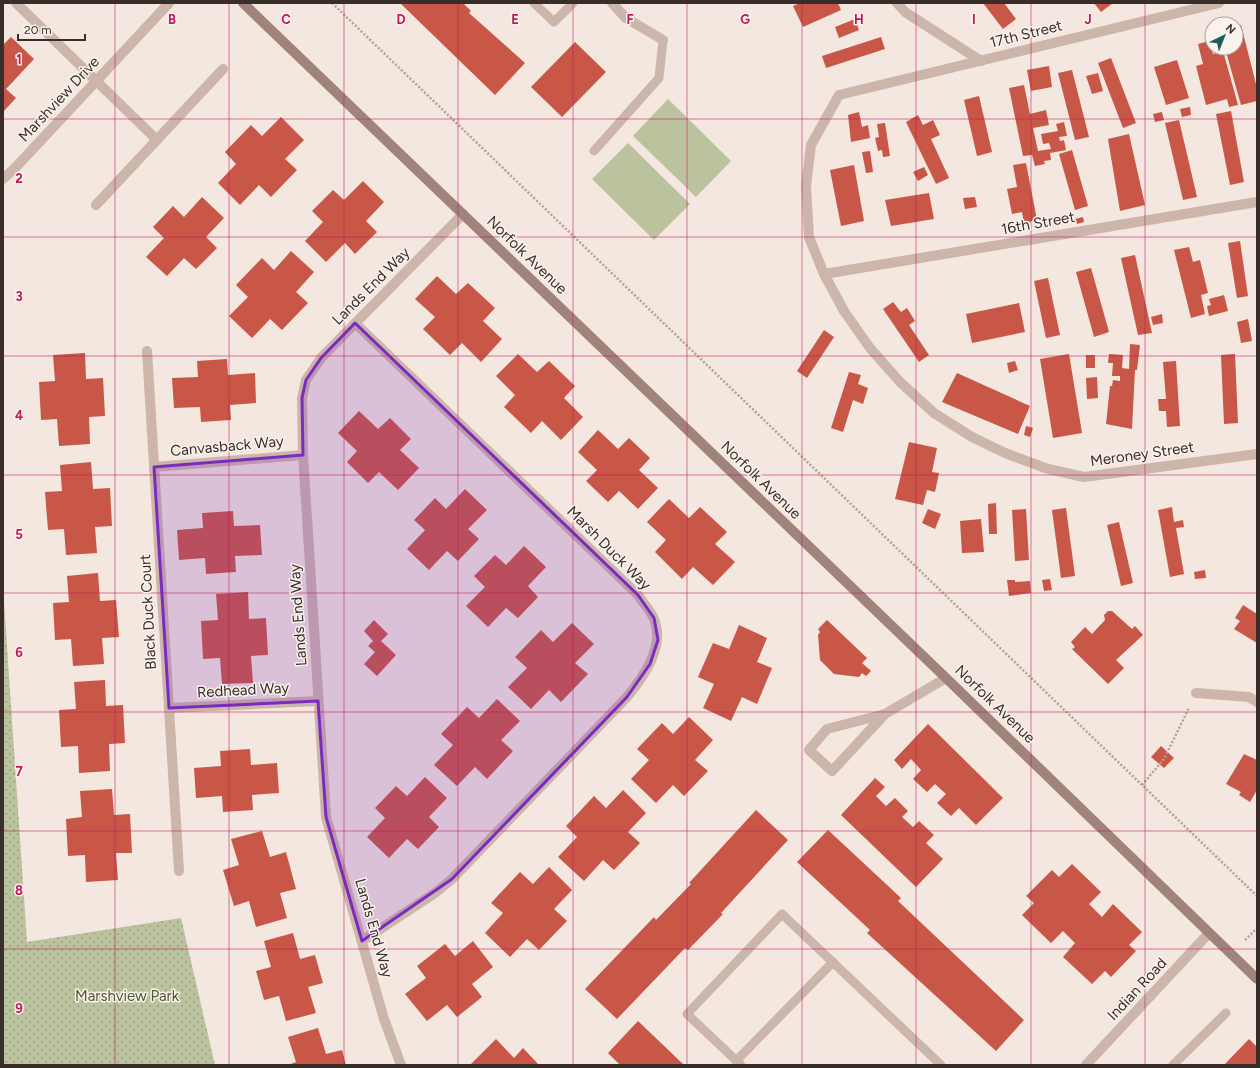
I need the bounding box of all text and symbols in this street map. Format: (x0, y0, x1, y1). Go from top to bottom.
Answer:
text: B (168, 12, 176, 27)
text: C (281, 12, 291, 27)
text: D (396, 12, 406, 27)
text: E (511, 12, 519, 27)
text: F (626, 12, 634, 27)
text: G (740, 12, 750, 27)
text: H (854, 12, 864, 27)
text: I (972, 12, 976, 27)
text: J (1084, 12, 1092, 27)
scale bar (18, 16, 85, 42)
street label: 17th Street (988, 16, 1064, 52)
north arrow (1204, 16, 1244, 56)
text: N (1223, 21, 1238, 37)
text: 20 m (24, 23, 52, 37)
text: 1 (16, 52, 22, 67)
street label: Marshview Drive (15, 53, 103, 145)
text: 2 (15, 171, 23, 186)
street label: 16th Street (1000, 208, 1077, 238)
street label: Norfolk Avenue (483, 212, 571, 298)
street label: Lands End Way (328, 243, 414, 329)
text: 3 (15, 289, 23, 304)
text: 4 (15, 408, 23, 423)
street label: Canvasback Way (170, 432, 285, 460)
street label: Norfolk Avenue (717, 437, 805, 523)
street label: Meroney Street (1089, 438, 1195, 470)
street label: Marsh Duck Way (563, 502, 655, 594)
text: 5 (15, 527, 23, 542)
street label: Black Duck Court (136, 553, 160, 670)
street label: Lands End Way (285, 563, 311, 667)
text: 6 (15, 645, 23, 660)
street label: Norfolk Avenue (951, 661, 1039, 747)
street label: Redhead Way (196, 679, 290, 701)
text: 7 (15, 764, 23, 779)
street label: Lands End Way (351, 876, 397, 980)
text: 8 (15, 883, 23, 898)
street label: Indian Road (1103, 954, 1171, 1024)
park label: Marshview Park (75, 987, 180, 1005)
text: 9 (15, 1001, 23, 1016)

